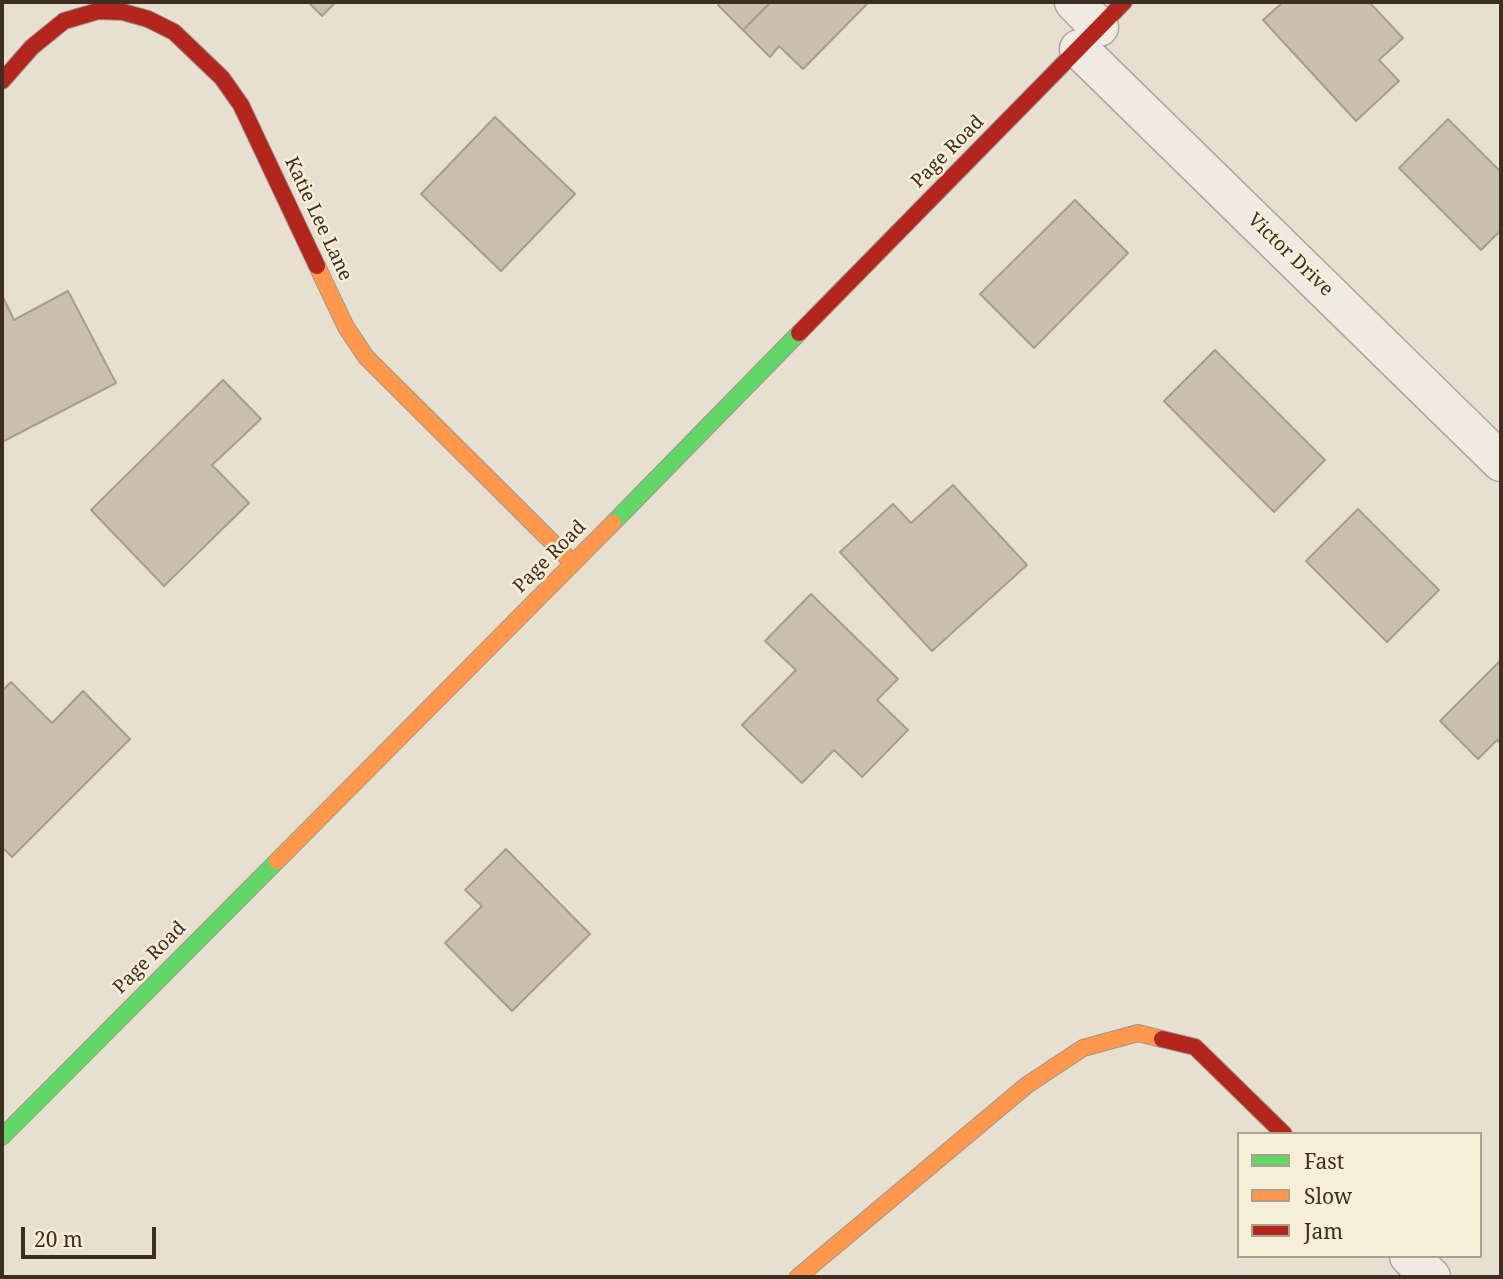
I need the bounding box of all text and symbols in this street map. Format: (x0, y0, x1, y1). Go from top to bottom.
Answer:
street label: Page Road (907, 111, 989, 193)
street label: Katie Lee Lane (279, 153, 357, 285)
street label: Victor Drive (1243, 209, 1337, 301)
street label: Page Road (509, 516, 591, 598)
street label: Page Road (109, 917, 191, 999)
legend (1237, 1132, 1482, 1258)
text: Fast (1304, 1147, 1344, 1175)
text: Slow (1304, 1182, 1352, 1210)
scale bar (24, 1212, 159, 1256)
text: Jam (1304, 1217, 1343, 1245)
text: 20 m (34, 1225, 83, 1253)

